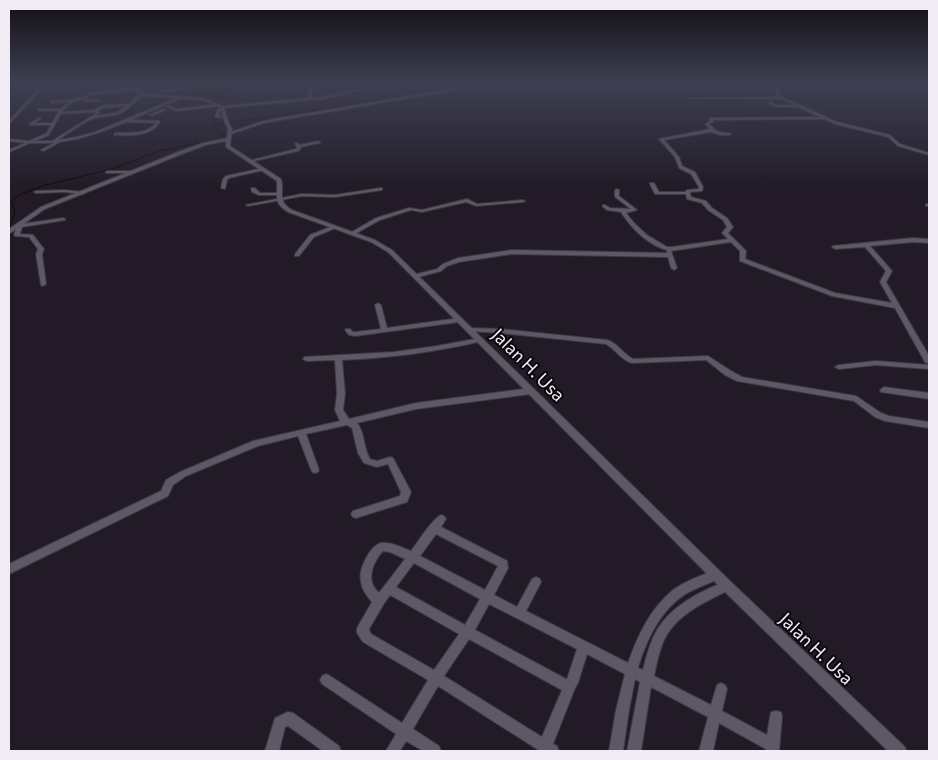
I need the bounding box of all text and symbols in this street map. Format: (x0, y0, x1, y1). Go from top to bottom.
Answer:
street label: Jalan H. Usa (488, 323, 570, 405)
street label: Jalan H. Usa (775, 608, 858, 689)

